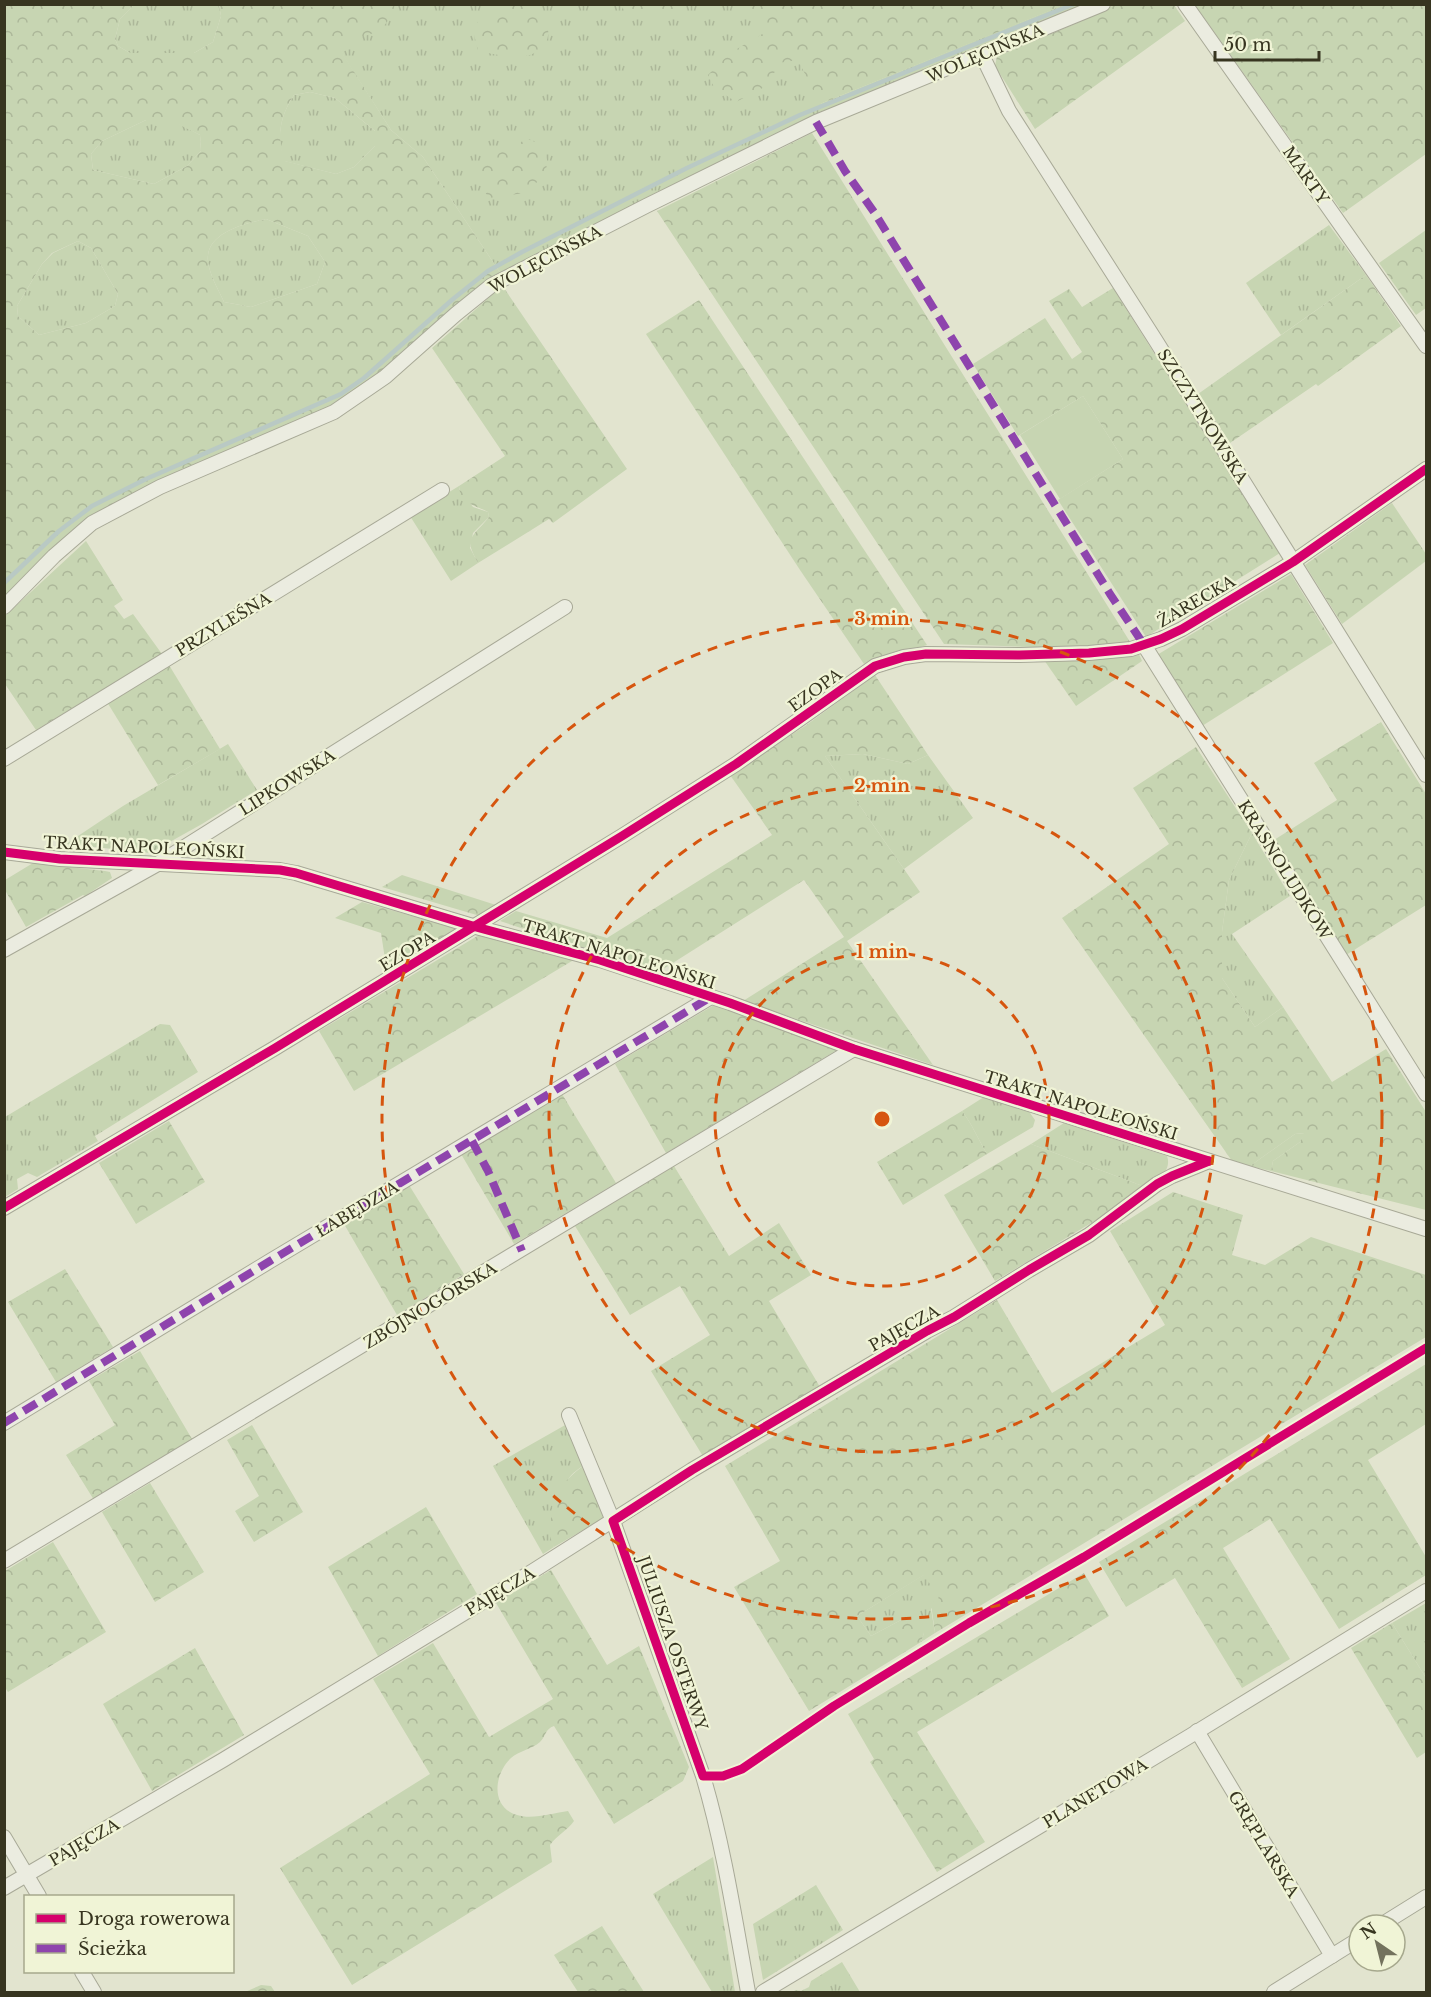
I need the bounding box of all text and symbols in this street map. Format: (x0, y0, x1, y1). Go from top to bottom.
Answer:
street label: WOLĘCIŃSKA (922, 19, 1047, 87)
scale bar (1215, 24, 1318, 62)
text: 50 m (1224, 34, 1272, 56)
street label: MARTY (1279, 142, 1333, 208)
street label: WOLĘCIŃSKA (484, 220, 606, 298)
street label: SZCZYTNOWSKA (1153, 345, 1253, 488)
street label: ŻARECKA (1154, 570, 1239, 631)
street label: PRZYLEŚNA (172, 587, 275, 660)
text: 3 min (854, 608, 910, 630)
street label: EZOPA (784, 664, 846, 716)
street label: LIPKOWSKA (235, 744, 339, 819)
text: 2 min (854, 775, 910, 797)
street label: KRASNOLUDKÓW (1234, 796, 1336, 944)
street label: TRAKT NAPOLEOŃSKI (43, 832, 245, 862)
street label: TRAKT NAPOLEOŃSKI (520, 915, 718, 993)
street label: EZOPA (376, 926, 439, 975)
text: 1 min (856, 941, 908, 963)
street label: TRAKT NAPOLEOŃSKI (982, 1066, 1180, 1144)
centre of rings (872, 1109, 892, 1129)
street label: ŁABĘDZIA (312, 1176, 403, 1242)
street label: ZBÓJNOGÓRSKA (360, 1257, 501, 1353)
street label: PAJĘCZA (865, 1300, 943, 1356)
street label: JULIUSZA OSTERWY (633, 1551, 712, 1733)
street label: PAJĘCZA (462, 1562, 539, 1620)
street label: PLANETOWA (1039, 1754, 1151, 1832)
street label: GRĘPLARSKA (1224, 1787, 1304, 1902)
street label: PAJĘCZA (45, 1814, 123, 1870)
legend (24, 1895, 234, 1973)
text: Droga rowerowa (78, 1908, 230, 1930)
north arrow (1347, 1913, 1407, 1973)
text: N (1356, 1918, 1380, 1943)
text: Ścieżka (78, 1937, 147, 1960)

